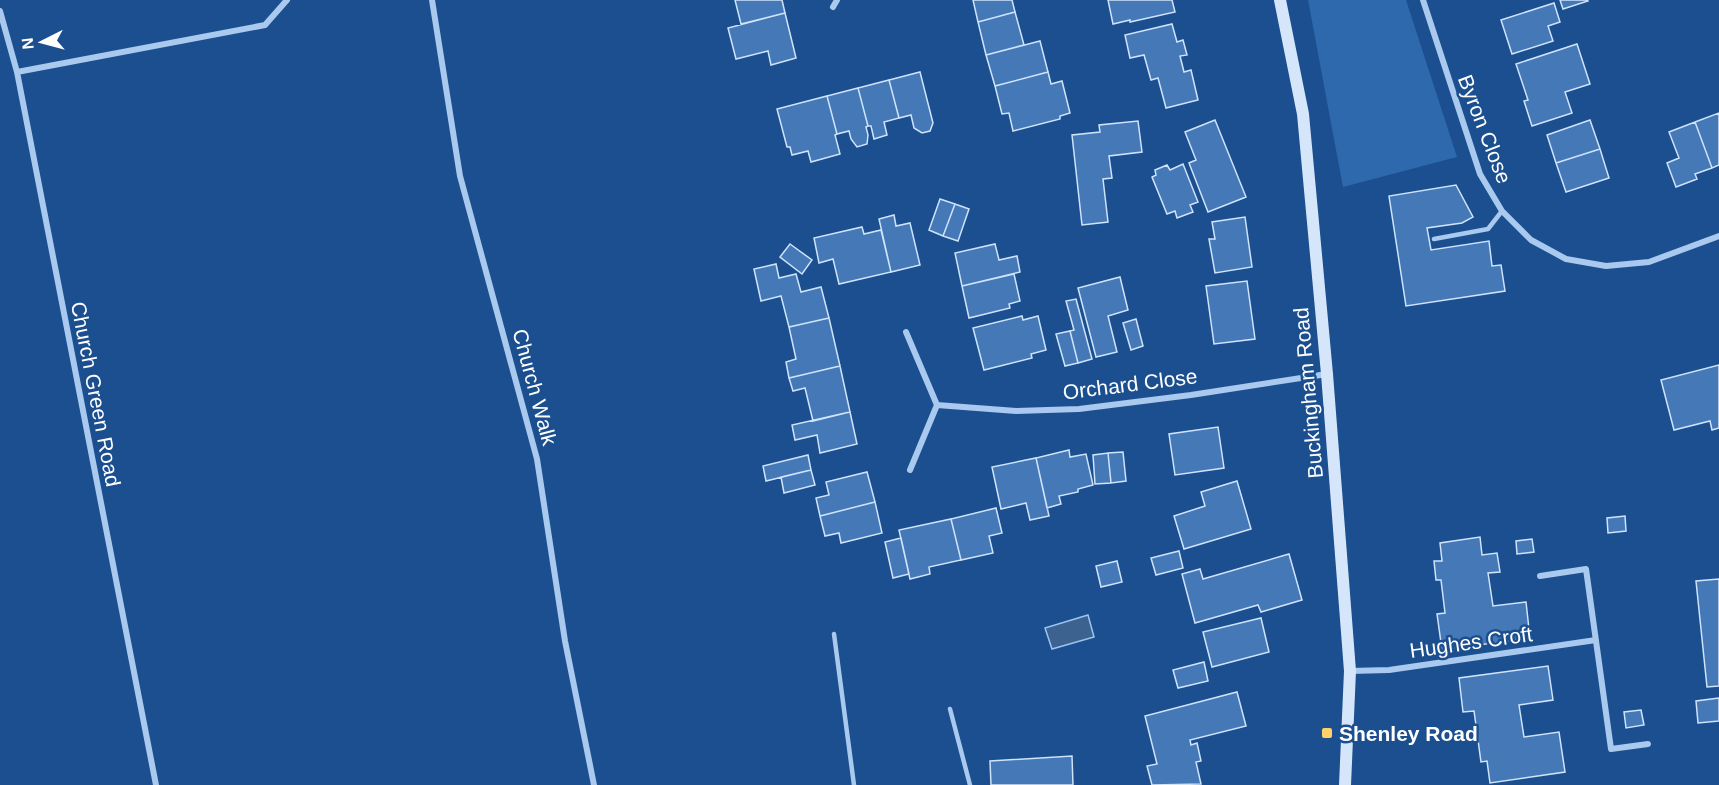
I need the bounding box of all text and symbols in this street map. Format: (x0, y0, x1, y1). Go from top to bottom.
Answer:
north arrow (12, 12, 72, 72)
text: N (19, 37, 37, 50)
street label: Byron Close (1454, 71, 1516, 187)
street label: Church Green Road (67, 300, 125, 488)
street label: Buckingham Road (1289, 307, 1327, 479)
street label: Church Walk (508, 326, 562, 448)
street label: Orchard Close (1061, 364, 1199, 404)
street label: Hughes Croft (1408, 622, 1534, 662)
place label: Shenley Road (1339, 722, 1478, 745)
marker: Shenley Road (1320, 726, 1334, 740)

